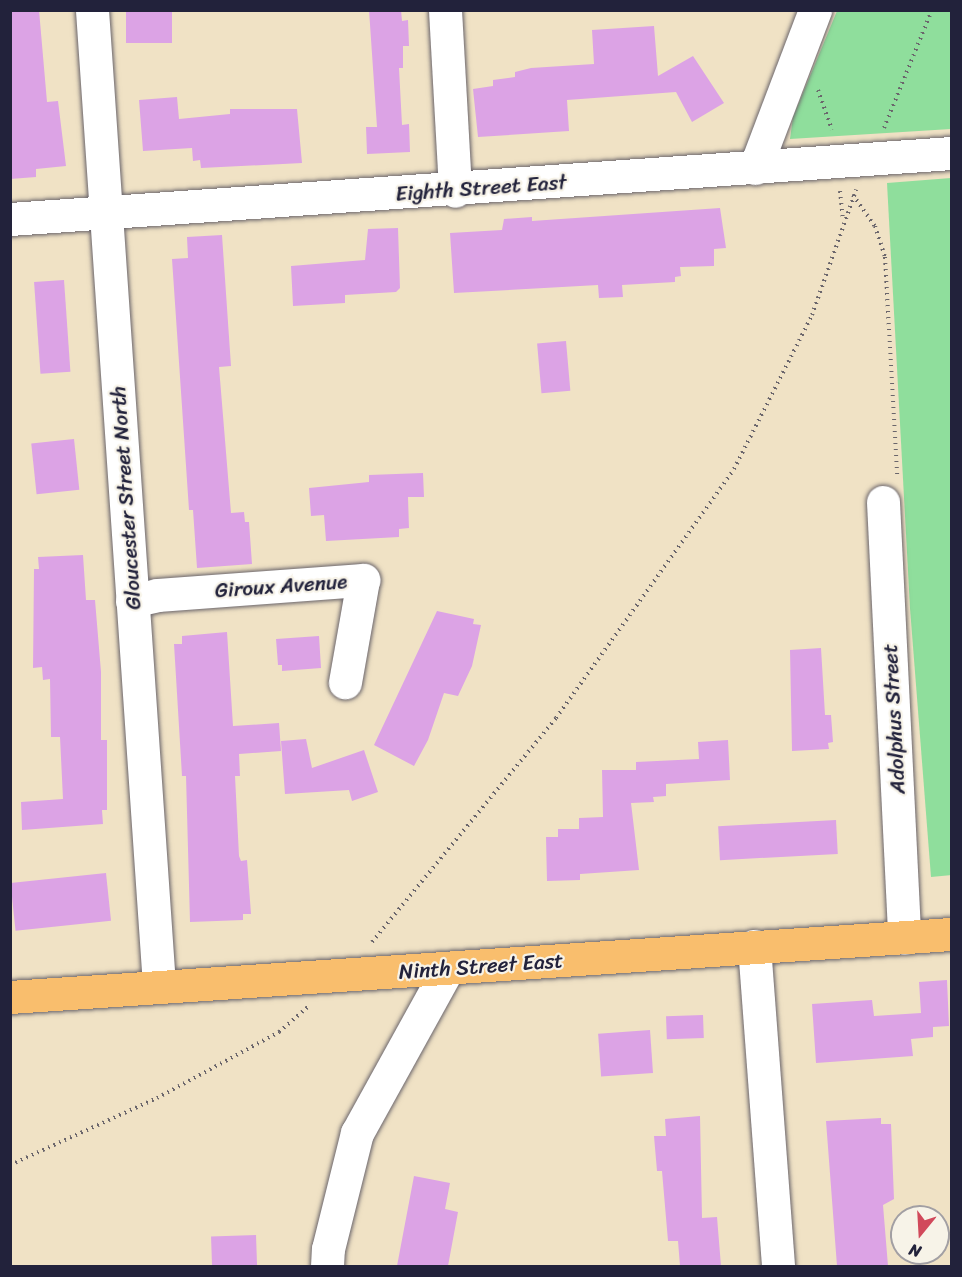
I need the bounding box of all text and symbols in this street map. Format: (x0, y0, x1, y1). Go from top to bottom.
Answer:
street label: Eighth Street East (395, 169, 567, 207)
street label: Gloucester Street North (106, 385, 146, 611)
street label: Giroux Avenue (214, 569, 348, 603)
street label: Adolphus Street (877, 643, 911, 795)
street label: Ninth Street East (398, 948, 564, 984)
north arrow (890, 1205, 950, 1265)
text: N (905, 1235, 925, 1266)

